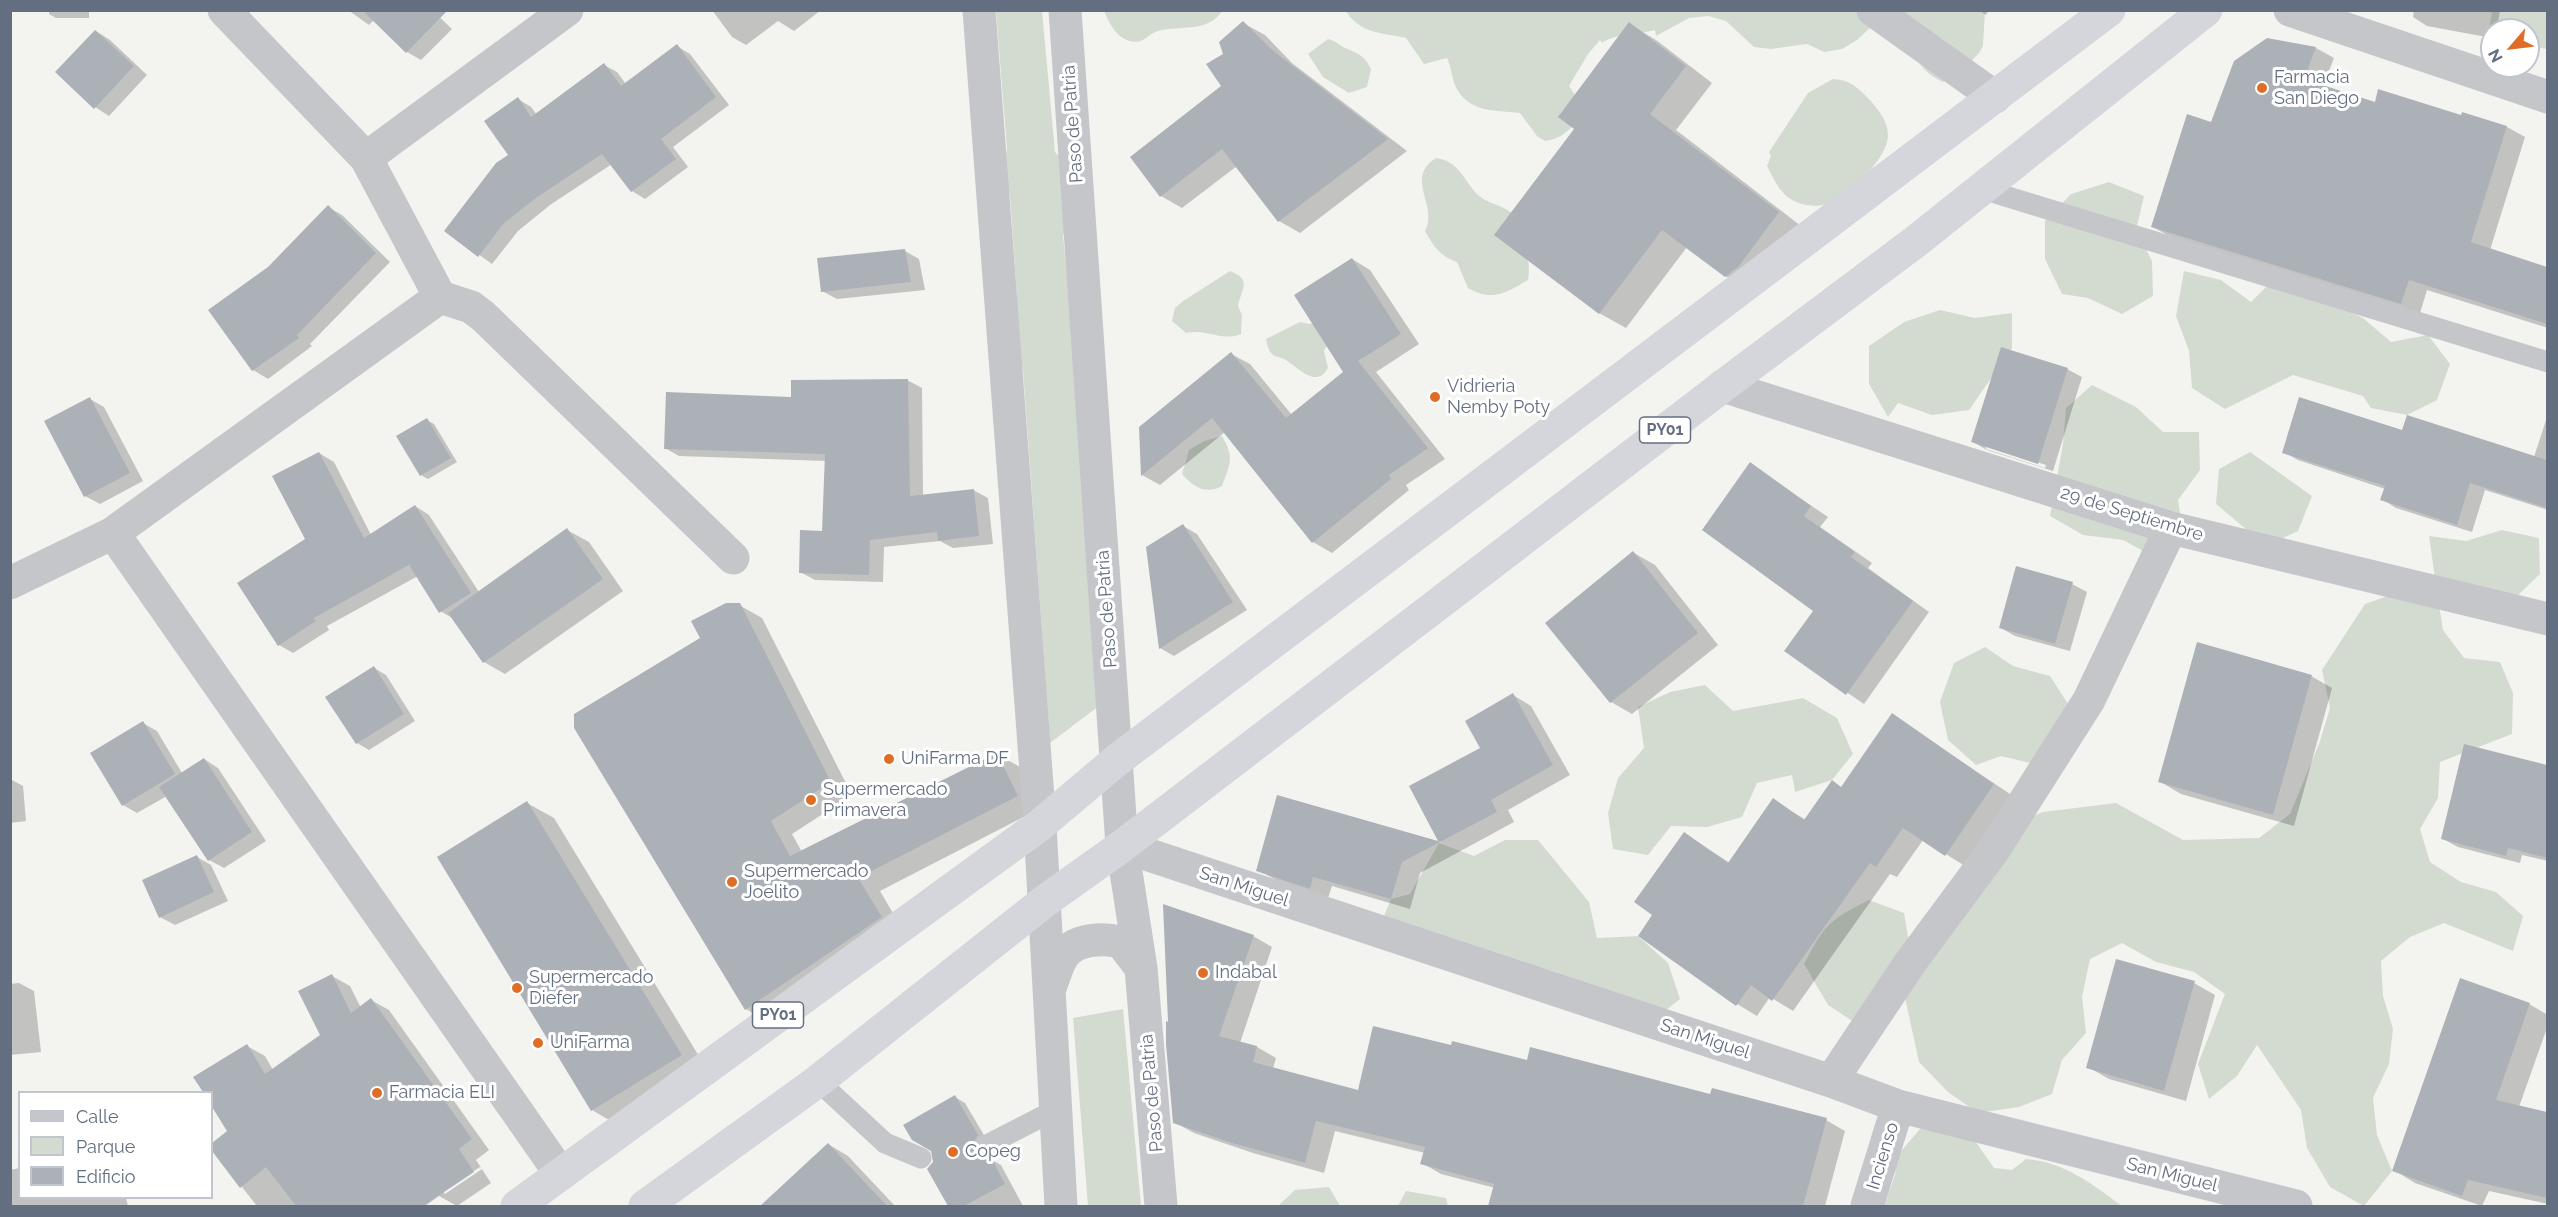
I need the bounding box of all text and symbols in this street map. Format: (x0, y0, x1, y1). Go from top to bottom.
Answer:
north arrow (2480, 18, 2540, 78)
text: N (2484, 46, 2507, 66)
street label: Paso de Patria (1058, 64, 1088, 184)
place label: Farmacia San Diego (2274, 67, 2359, 110)
marker: Farmacia San Diego (2255, 81, 2269, 95)
place label: Vidrieria Nemby Poty (1447, 376, 1550, 418)
marker: Vidrieria Nemby Poty (1428, 390, 1442, 404)
road number: PY01 (1640, 417, 1690, 443)
street label: 29 de Septiembre (2058, 482, 2206, 546)
street label: Paso de Patria (1092, 549, 1122, 669)
place label: UniFarma DF (901, 748, 1009, 770)
marker: UniFarma DF (882, 752, 896, 766)
place label: Supermercado Primavera (823, 779, 947, 822)
marker: Supermercado Primavera (804, 793, 818, 807)
place label: Supermercado Joelito (744, 861, 868, 904)
street label: San Miguel (1197, 862, 1291, 912)
marker: Supermercado Joelito (725, 875, 739, 889)
place label: Indabal (1215, 962, 1277, 984)
marker: Indabal (1196, 966, 1210, 980)
place label: Supermercado Diefer (529, 967, 653, 1010)
marker: Supermercado Diefer (510, 981, 524, 995)
road number: PY01 (752, 1002, 804, 1028)
street label: San Miguel (1658, 1014, 1752, 1064)
place label: UniFarma (550, 1032, 630, 1054)
street label: Paso de Patria (1136, 1033, 1168, 1153)
marker: UniFarma (531, 1036, 545, 1050)
place label: Farmacia ELI (389, 1082, 495, 1104)
marker: Farmacia ELI (370, 1086, 384, 1100)
legend (18, 1091, 213, 1199)
text: Calle (76, 1106, 119, 1127)
street label: Incienso (1863, 1120, 1903, 1192)
text: Parque (76, 1136, 135, 1157)
place label: Copeg (965, 1141, 1021, 1163)
marker: Copeg (946, 1145, 960, 1159)
street label: San Miguel (2124, 1153, 2220, 1197)
text: Edificio (76, 1166, 135, 1187)

